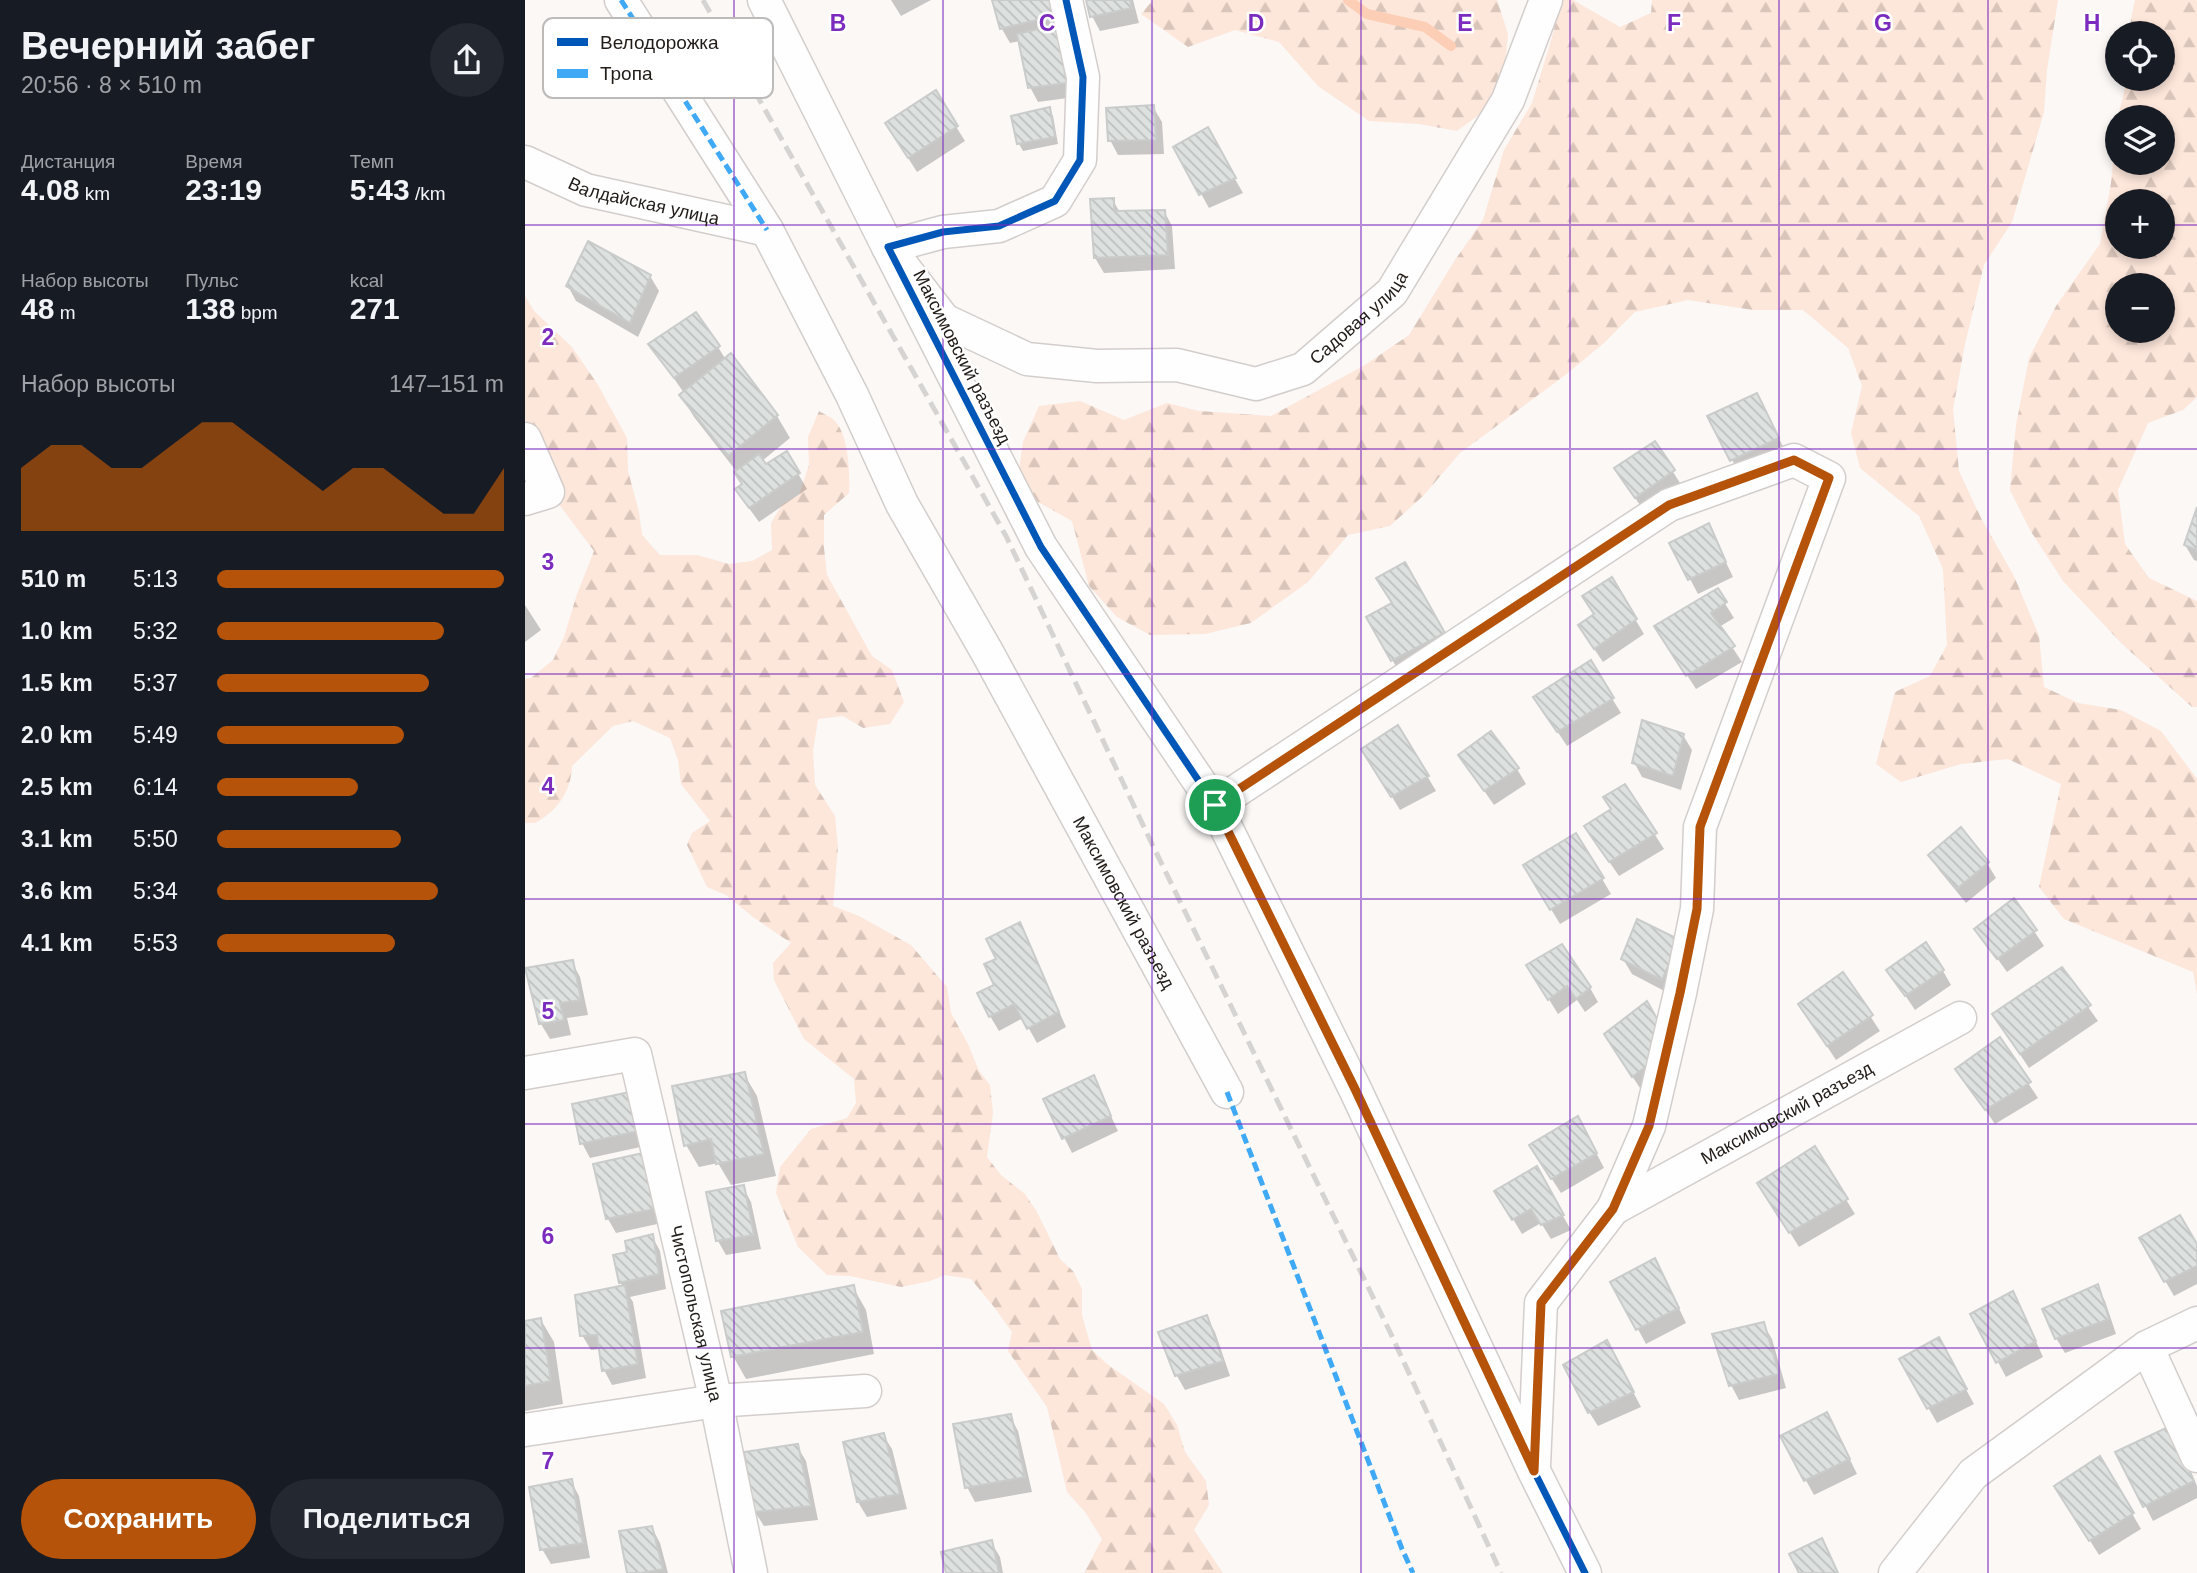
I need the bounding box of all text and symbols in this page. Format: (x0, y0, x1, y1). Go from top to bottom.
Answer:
text: B (830, 10, 846, 36)
text: C (1039, 10, 1055, 36)
text: D (1248, 10, 1264, 36)
text: E (1457, 10, 1473, 36)
text: F (1667, 10, 1681, 36)
text: G (1874, 10, 1892, 36)
text: H (2084, 10, 2100, 36)
legend (543, 18, 773, 98)
map controls (2105, 21, 2175, 343)
button: locate (2105, 21, 2175, 91)
button: share (430, 23, 504, 97)
text: Вечерний забег (21, 25, 315, 67)
text: Велодорожка (600, 32, 719, 53)
text: Тропа (600, 63, 653, 84)
text: 20:56 · 8 × 510 m (21, 72, 202, 98)
button: layers (2105, 105, 2175, 175)
text: Дистанция (21, 151, 115, 172)
text: Время (185, 151, 243, 172)
text: Темп (350, 151, 394, 172)
text: 4.08 (21, 173, 79, 206)
text: 23:19 (185, 173, 262, 206)
text: 5:43 (350, 173, 410, 206)
street label: Валдайская улица (565, 173, 722, 229)
text: km (79, 183, 110, 204)
text: /km (410, 183, 446, 204)
button: + (2105, 189, 2175, 259)
street label: Максимовский разъезд (909, 266, 1015, 448)
street label: Садовая улица (1306, 267, 1412, 369)
text: Набор высоты (21, 270, 149, 291)
text: Пульс (185, 270, 239, 291)
text: kcal (350, 270, 383, 291)
button: − (2105, 273, 2175, 343)
text: 48 (21, 292, 54, 325)
text: 138 (185, 292, 235, 325)
text: 271 (350, 292, 400, 325)
text: m (54, 302, 75, 323)
text: bpm (235, 302, 278, 323)
text: 2 (542, 324, 554, 350)
text: Набор высоты (21, 371, 175, 397)
text: 147–151 m (389, 371, 504, 397)
text: 3 (542, 549, 554, 575)
text: 510 m (21, 566, 86, 592)
text: 5:13 (133, 566, 178, 592)
text: 1.0 km (21, 618, 93, 644)
text: 5:32 (133, 618, 178, 644)
text: 1.5 km (21, 670, 93, 696)
text: 5:37 (133, 670, 178, 696)
text: 2.0 km (21, 722, 93, 748)
text: 5:49 (133, 722, 178, 748)
text: 4 (542, 773, 555, 799)
text: 2.5 km (21, 774, 93, 800)
text: 6:14 (133, 774, 178, 800)
pin (1185, 775, 1245, 835)
icon: arrive (1196, 786, 1234, 824)
street label: Максимовский разъезд (1069, 813, 1179, 992)
text: 3.1 km (21, 826, 93, 852)
text: 5:50 (133, 826, 178, 852)
text: 3.6 km (21, 878, 93, 904)
text: 5:34 (133, 878, 178, 904)
text: 4.1 km (21, 930, 93, 956)
text: 5:53 (133, 930, 178, 956)
text: 5 (542, 998, 555, 1024)
street label: Максимовский разъезд (1697, 1058, 1877, 1169)
text: 6 (542, 1223, 554, 1249)
street label: Чистопольская улица (665, 1223, 726, 1404)
text: 7 (542, 1448, 554, 1474)
button: Сохранить (21, 1479, 256, 1559)
button: Поделиться (270, 1479, 504, 1559)

